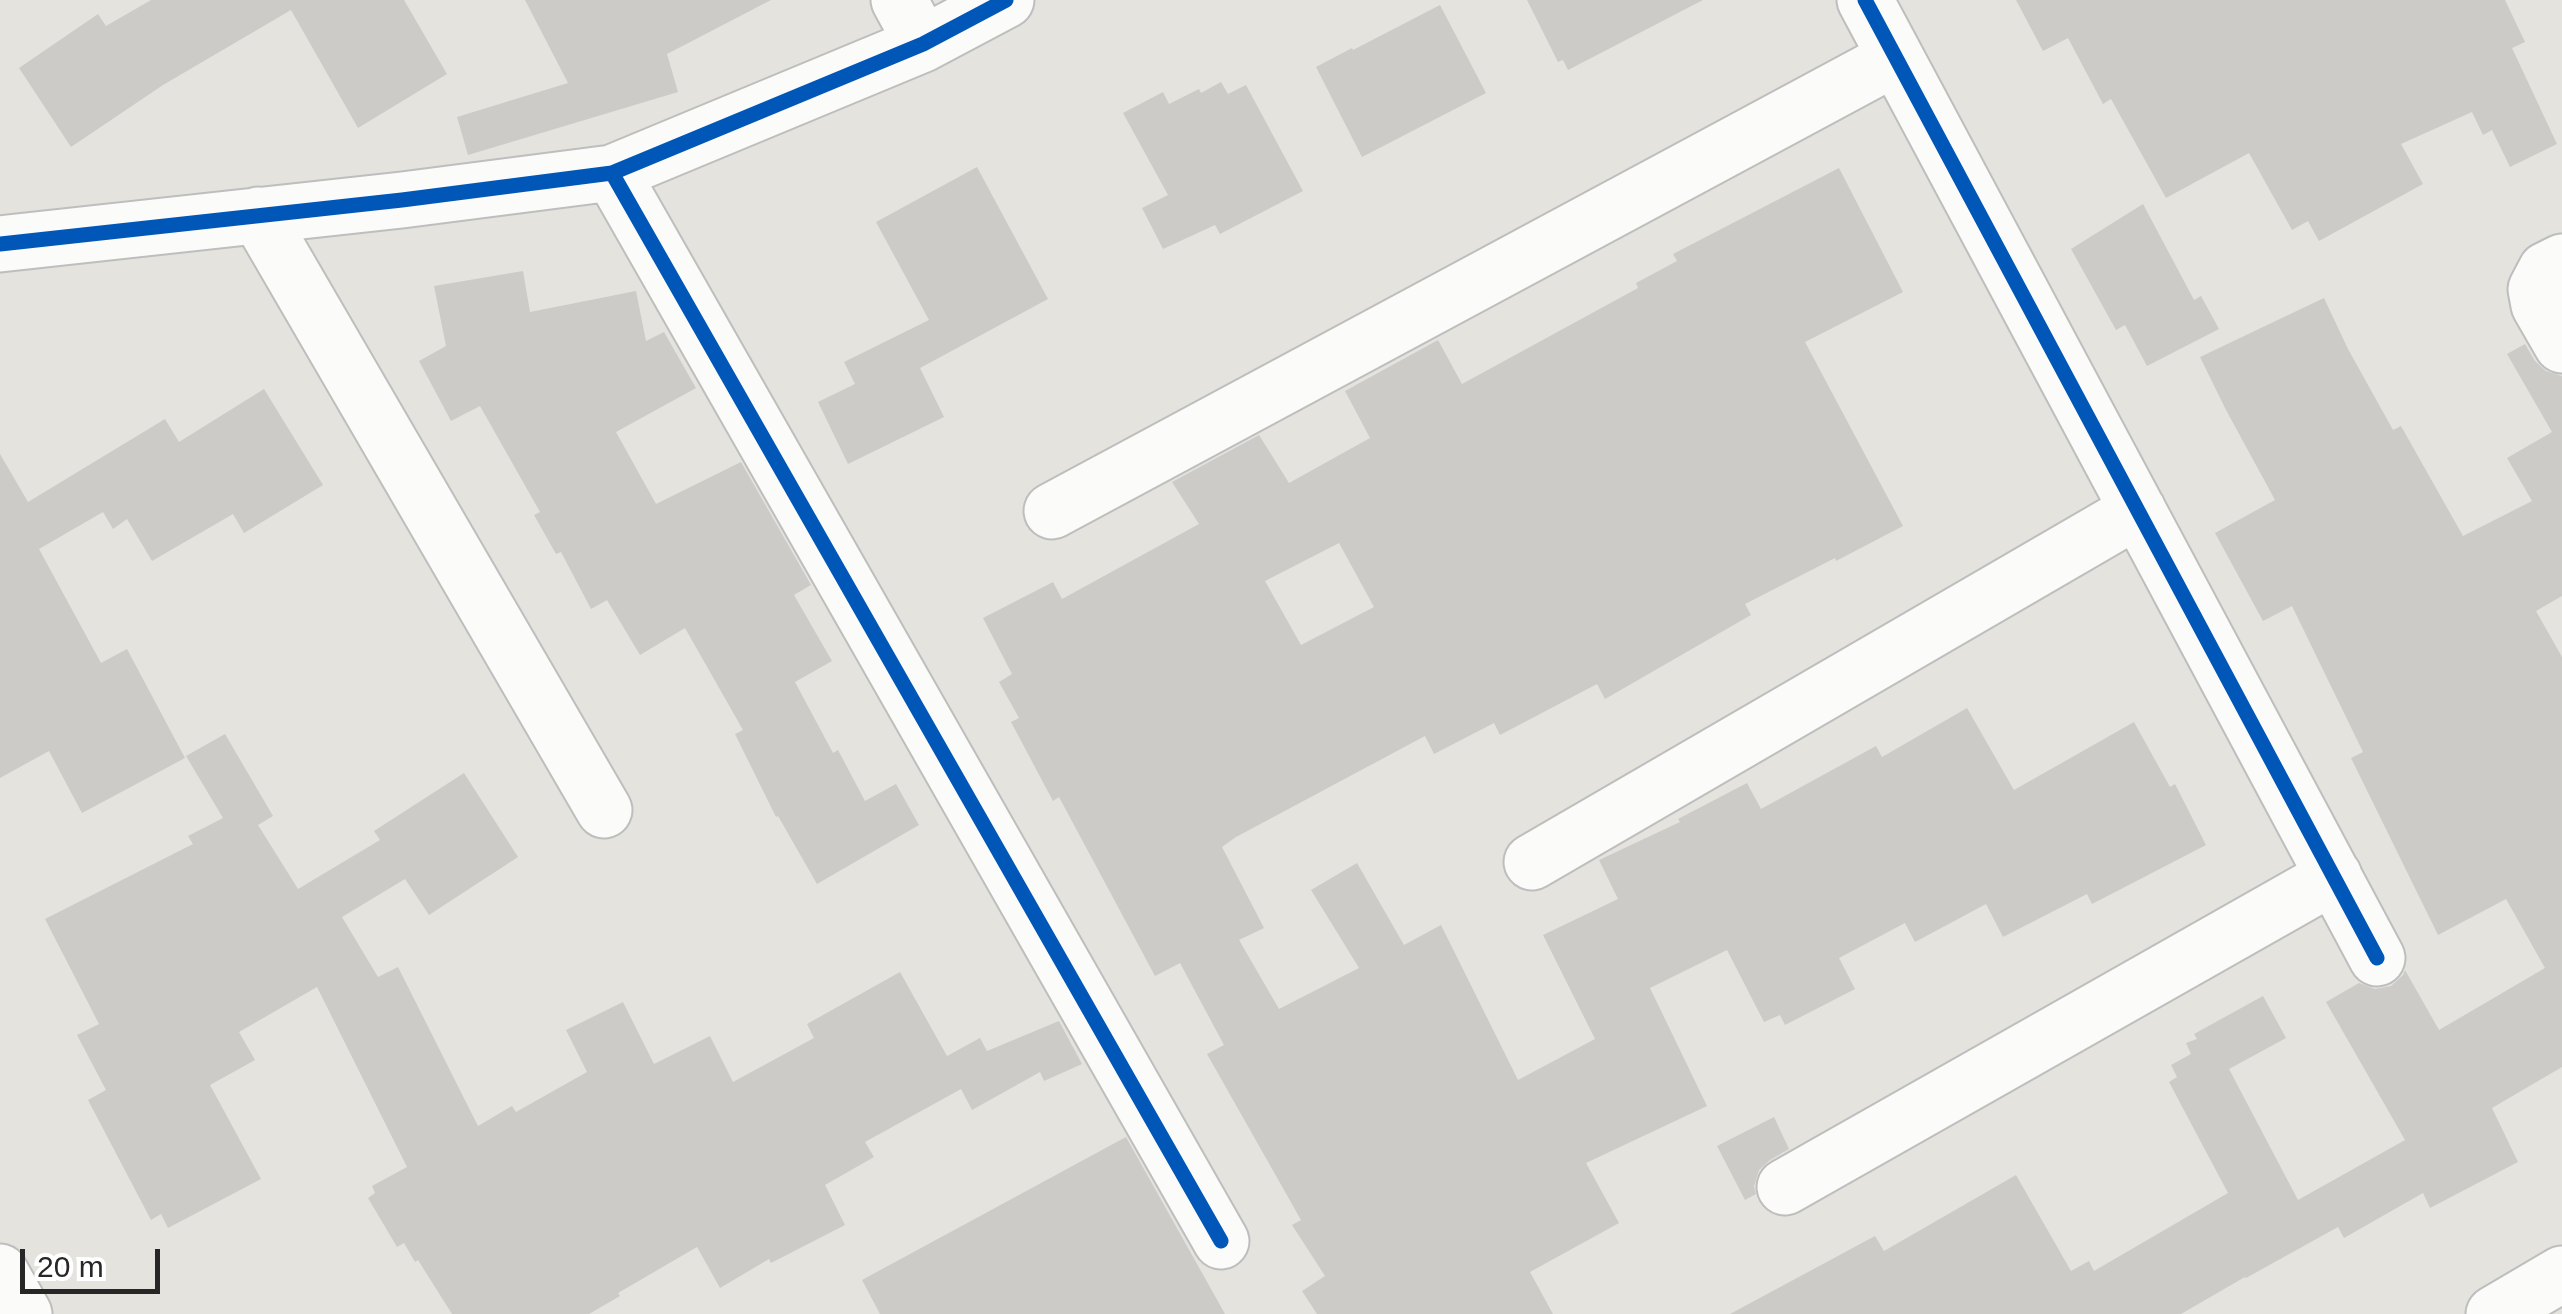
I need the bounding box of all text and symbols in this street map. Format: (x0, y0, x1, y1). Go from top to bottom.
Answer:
scale bar (25, 1229, 165, 1291)
text: 20 m (37, 1250, 104, 1283)

